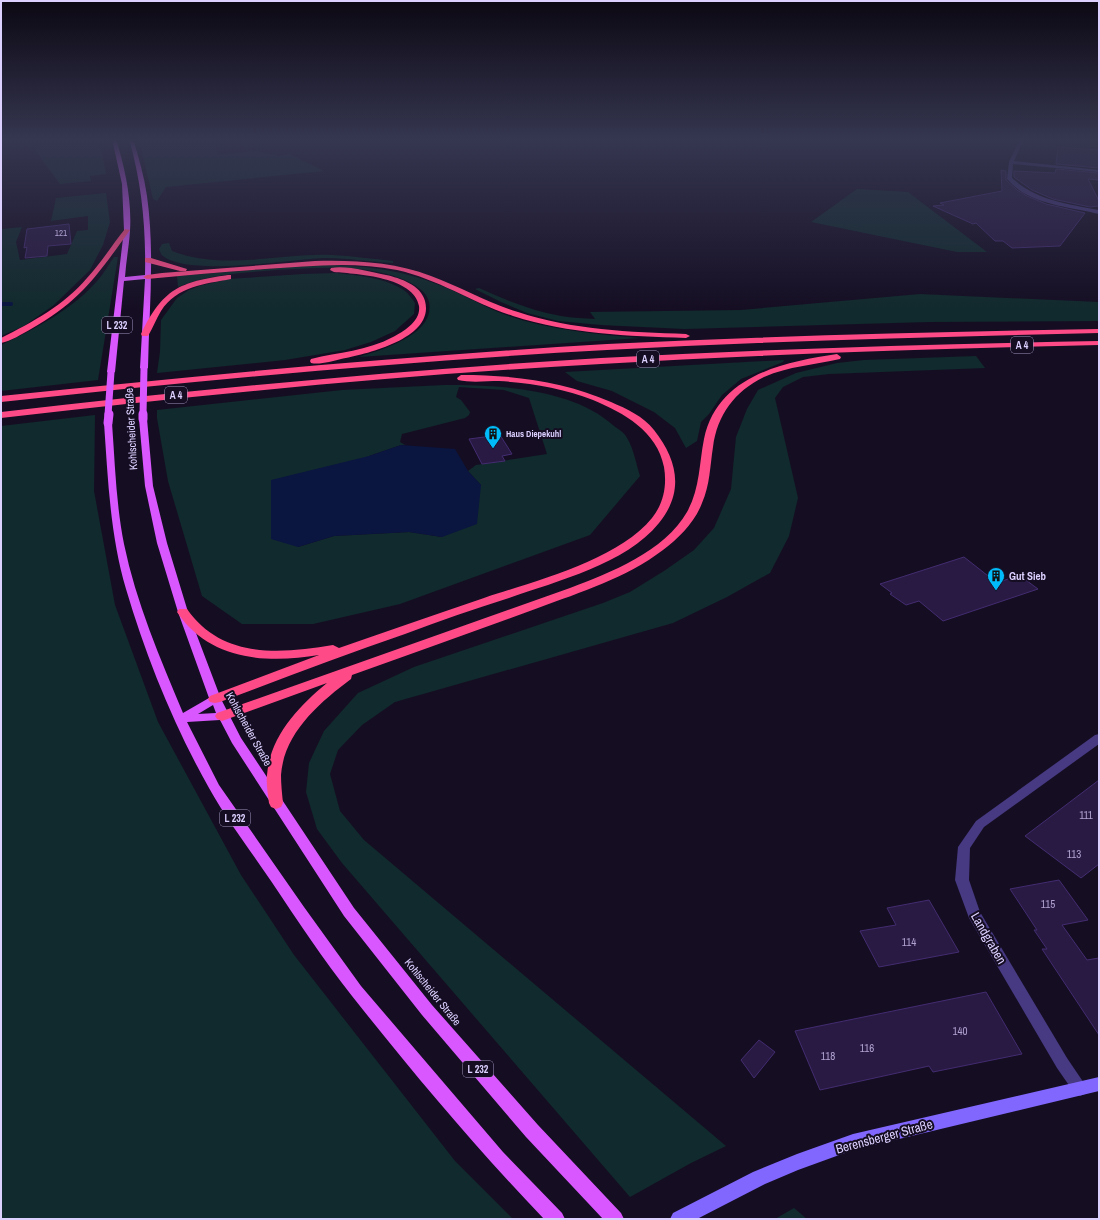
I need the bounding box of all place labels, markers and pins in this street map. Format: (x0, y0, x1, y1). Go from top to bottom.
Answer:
building icon: Haus Diepekuhl (483, 424, 503, 449)
place label: Haus Diepekuhl (506, 428, 561, 440)
building icon: Gut Sieb (986, 566, 1006, 591)
place label: Gut Sieb (1009, 569, 1047, 583)

